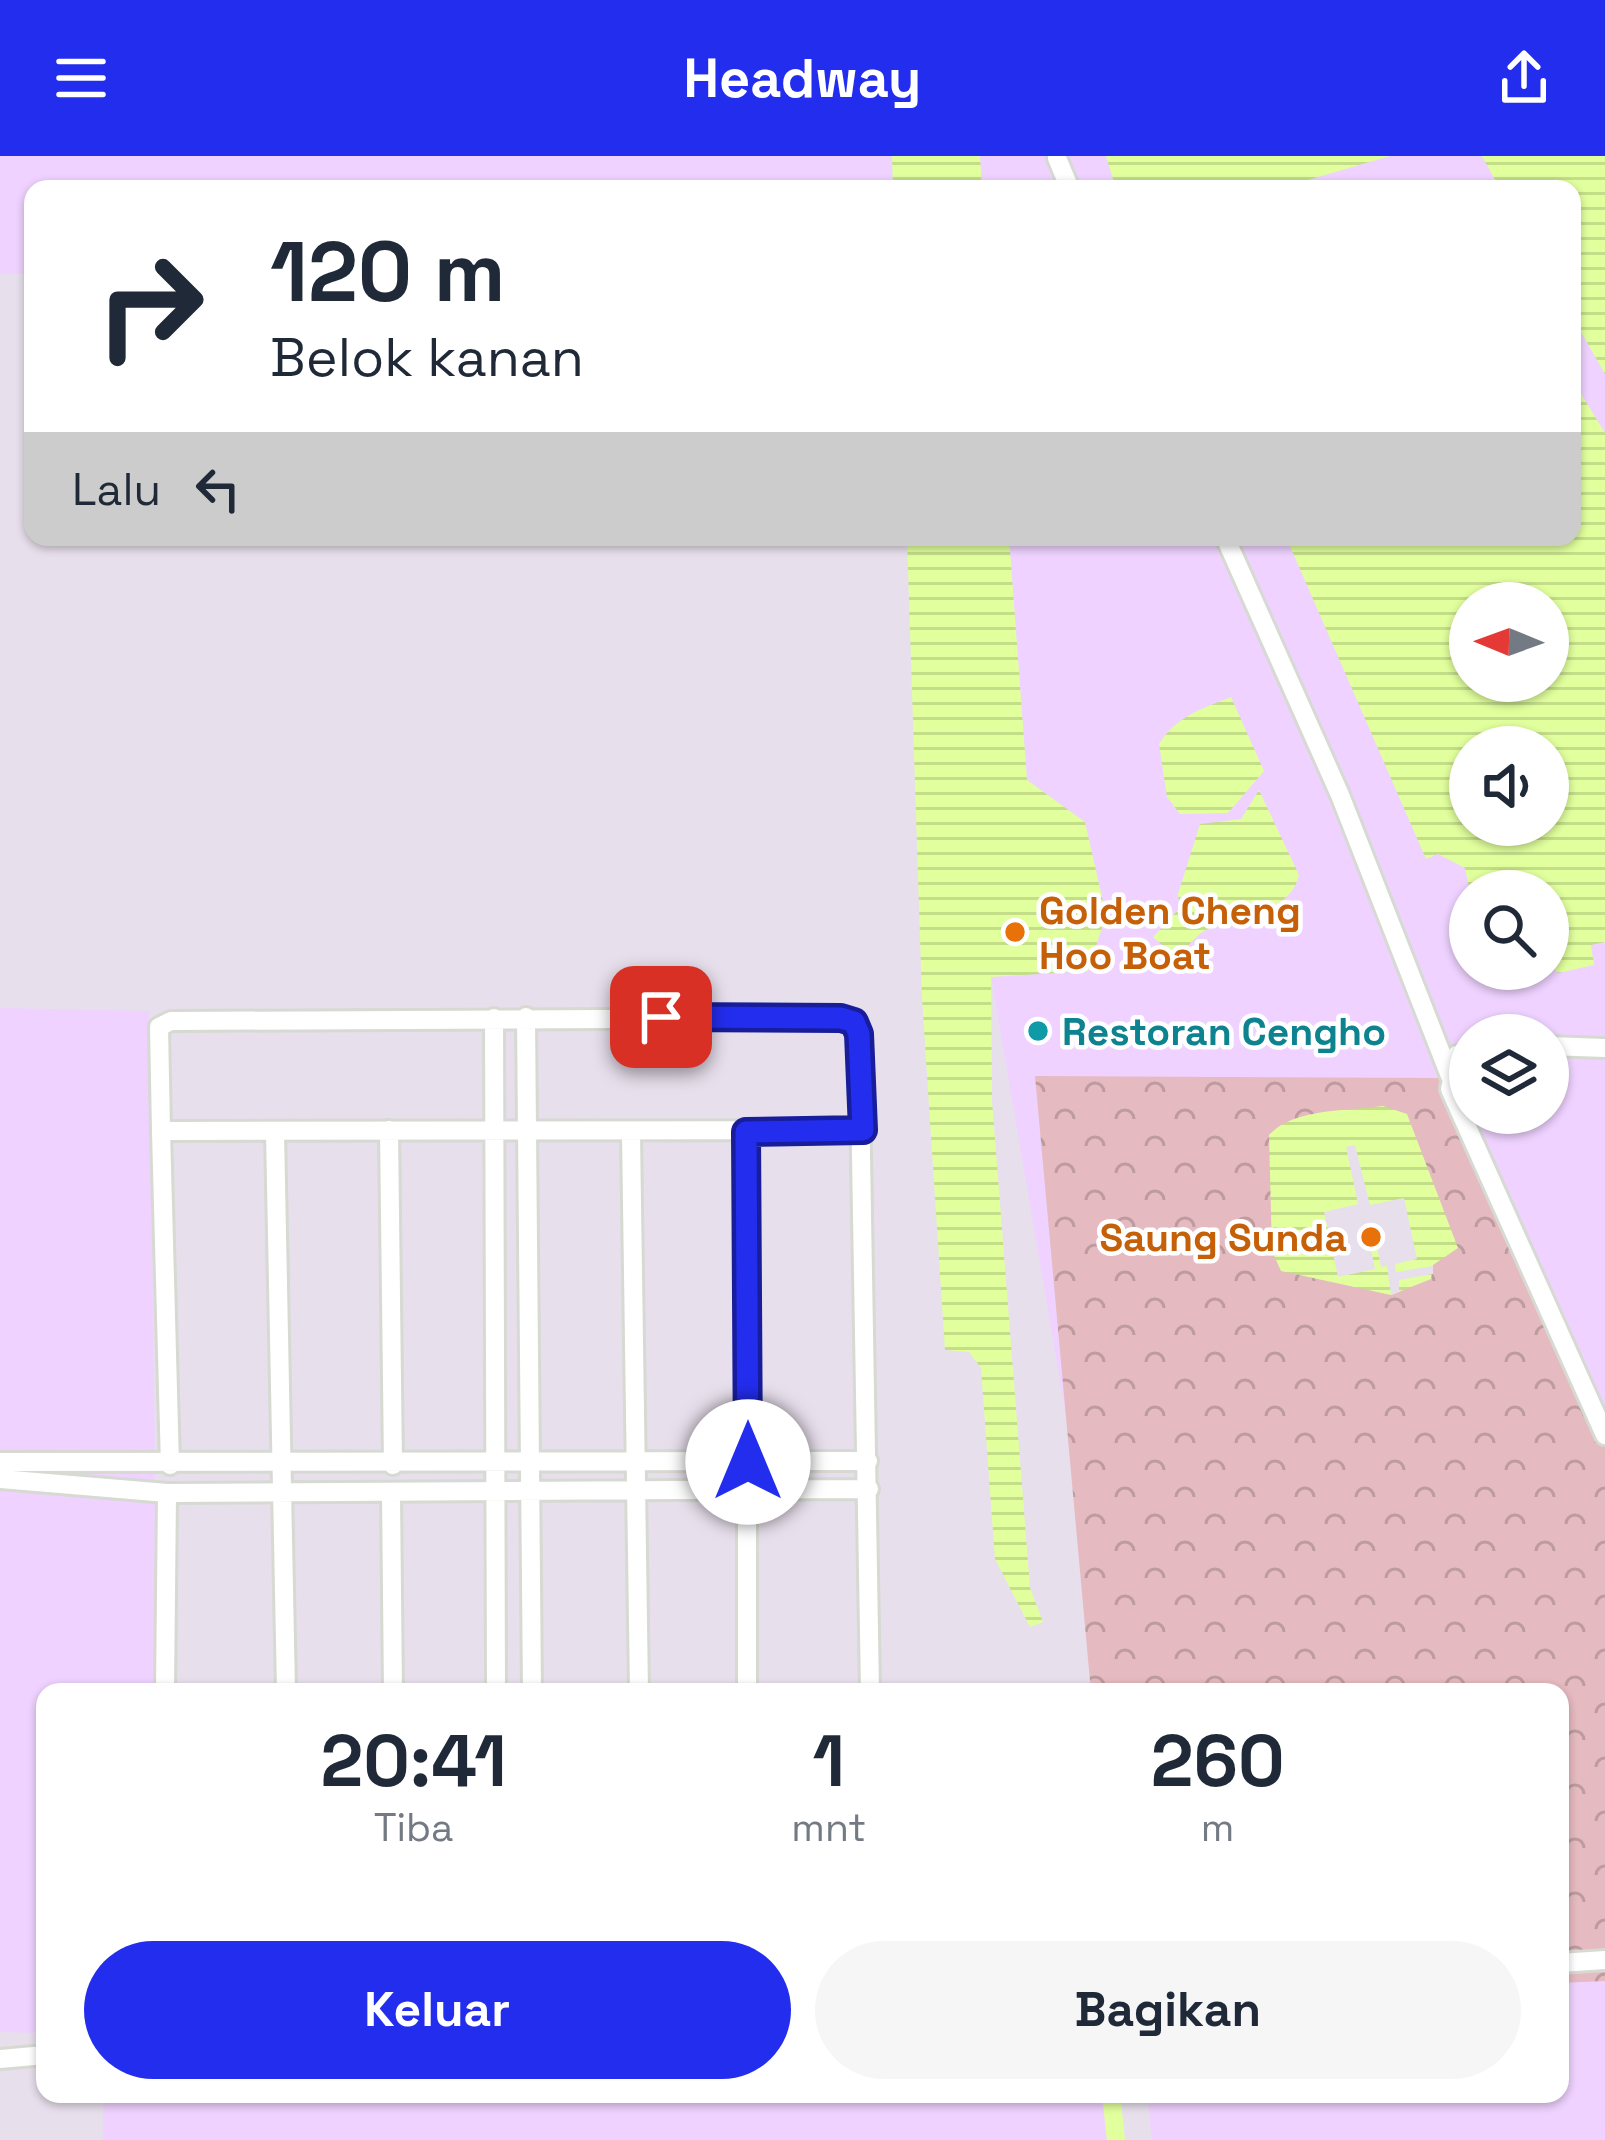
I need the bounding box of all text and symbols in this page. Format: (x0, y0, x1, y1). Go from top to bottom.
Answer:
text: Headway (684, 44, 921, 113)
icon: menu (48, 45, 114, 111)
icon: share (1491, 45, 1557, 111)
text: 120 m (270, 218, 505, 326)
icon: right (72, 228, 228, 384)
text: Belok kanan (270, 323, 584, 392)
icon: left (185, 456, 251, 522)
text: Lalu (72, 461, 161, 518)
north arrow (1449, 582, 1569, 702)
map controls (1449, 582, 1569, 1134)
button: sound (1449, 726, 1569, 846)
button: search (1449, 870, 1569, 990)
place label: Golden Cheng Hoo Boat (1039, 886, 1301, 980)
marker: Golden Cheng Hoo Boat (1002, 919, 1028, 945)
pin (610, 966, 712, 1068)
icon: arrive (628, 984, 694, 1050)
place label: Restoran Cengho (1062, 1007, 1386, 1056)
button: layers (1449, 1014, 1569, 1134)
marker: Restoran Cengho (1025, 1018, 1051, 1044)
place label: Saung Sunda (1099, 1213, 1347, 1262)
marker: Saung Sunda (1358, 1224, 1384, 1250)
position arrow (685, 1399, 811, 1525)
text: 20:41 (320, 1715, 507, 1807)
text: 1 (813, 1715, 845, 1807)
text: 260 (1151, 1715, 1285, 1807)
text: Tiba (374, 1803, 454, 1852)
text: mnt (791, 1803, 866, 1852)
text: m (1201, 1803, 1234, 1852)
button: Keluar (84, 1941, 791, 2079)
button: Bagikan (815, 1941, 1521, 2079)

